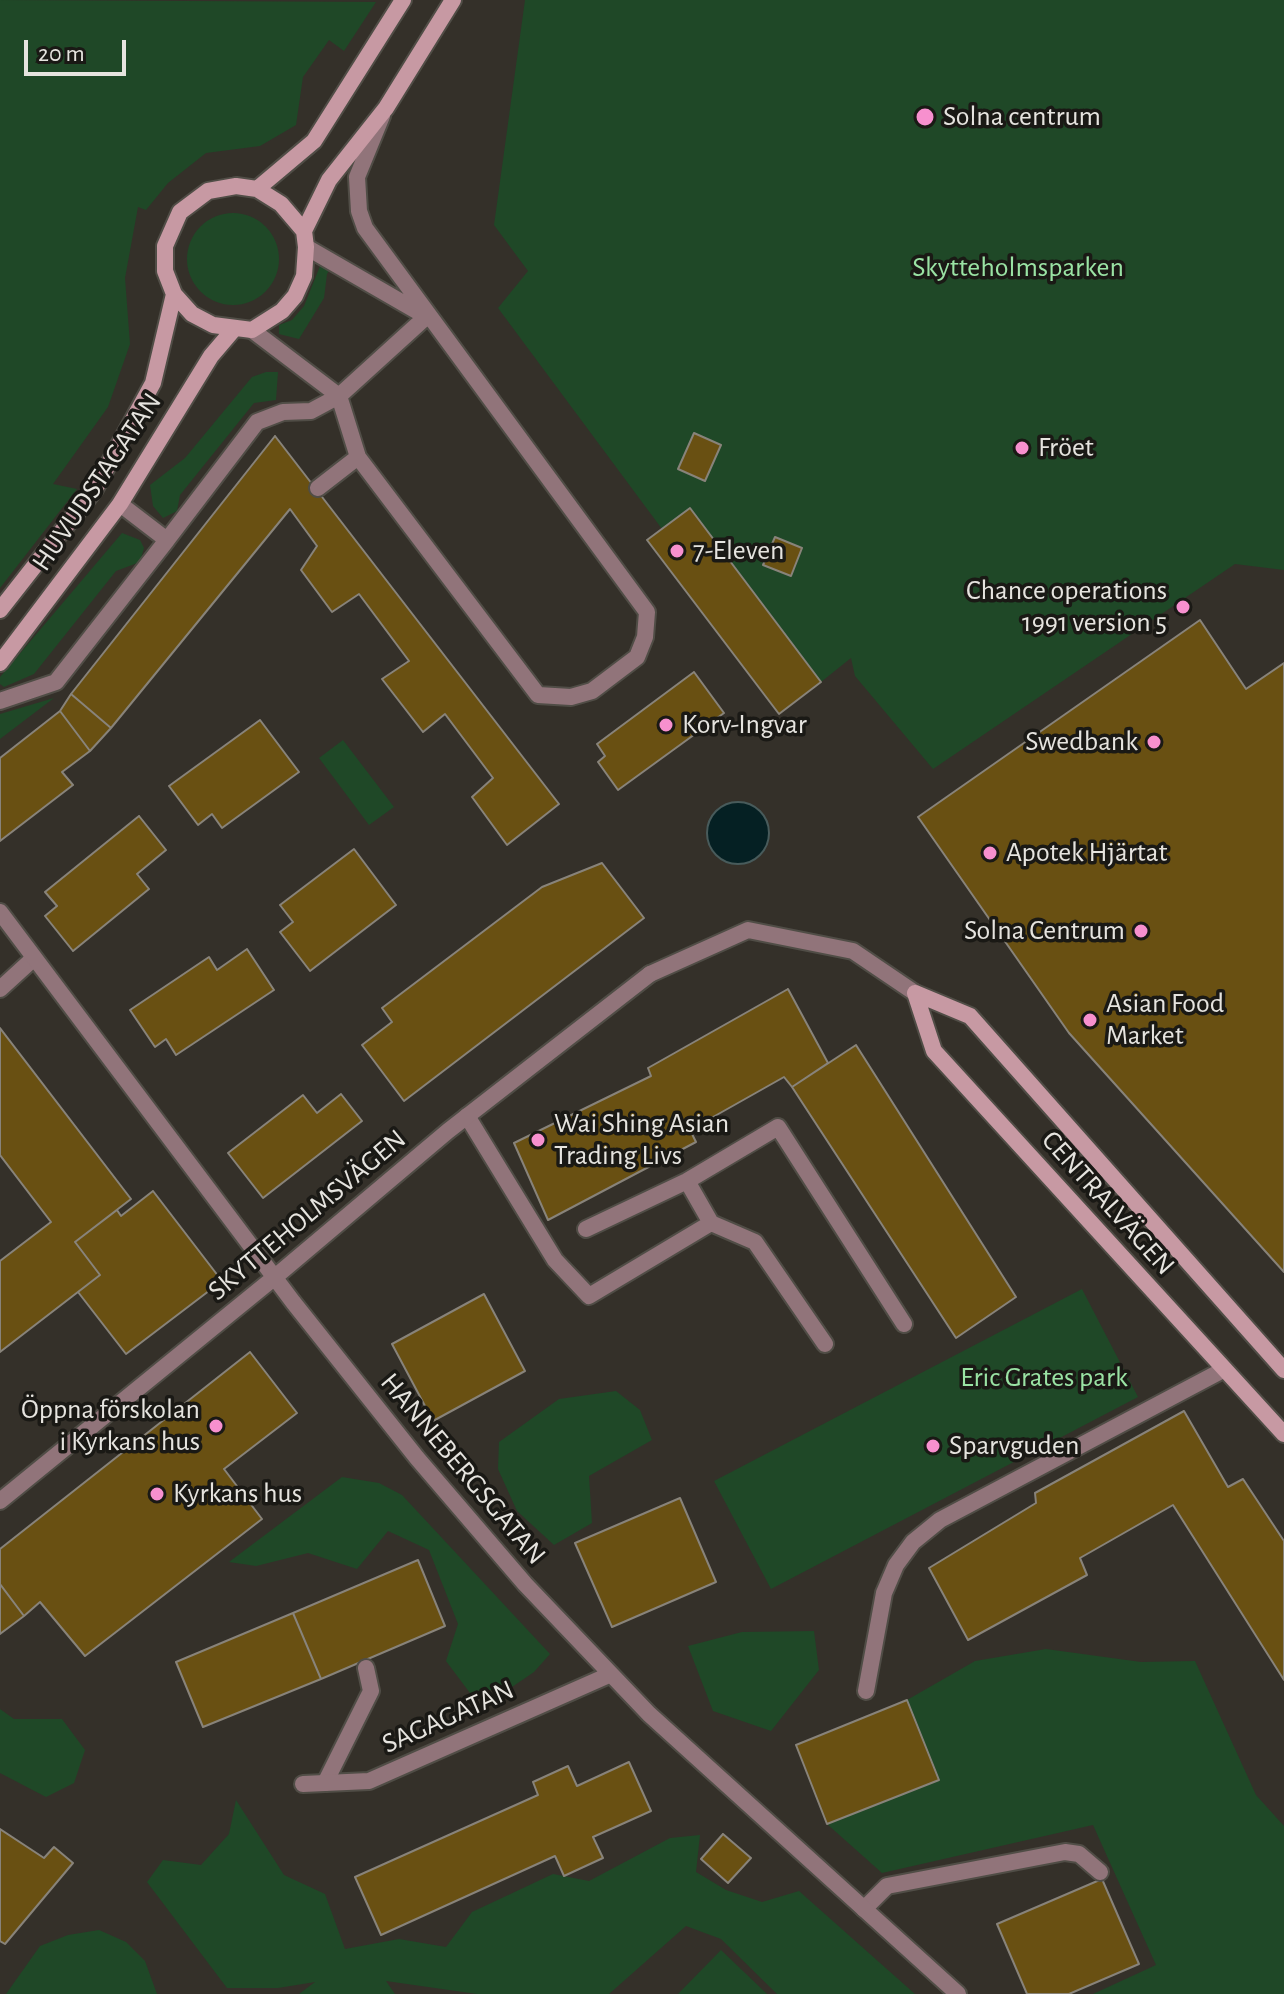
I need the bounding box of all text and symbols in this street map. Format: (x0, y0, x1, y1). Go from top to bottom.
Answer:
scale bar (28, 24, 130, 74)
text: 20 m (38, 42, 85, 66)
place label: Solna centrum (943, 100, 1101, 134)
marker: Solna centrum (914, 106, 936, 128)
park label: Skytteholmsparken (912, 251, 1124, 285)
street label: HUVUDSTAGATAN (25, 386, 169, 578)
place label: Fröet (1038, 431, 1094, 465)
marker: Fröet (1013, 439, 1031, 457)
place label: 7-Eleven (693, 534, 785, 568)
marker: 7-Eleven (668, 542, 686, 560)
place label: Chance operations 1991 version 5 (966, 574, 1167, 640)
marker: Chance operations 1991 version 5 (1174, 598, 1192, 616)
place label: Korv-Ingvar (682, 708, 807, 742)
marker: Korv-Ingvar (657, 716, 675, 734)
place label: Swedbank (1025, 725, 1138, 759)
marker: Swedbank (1145, 733, 1163, 751)
place label: Apotek Hjärtat (1006, 836, 1168, 870)
marker: Apotek Hjärtat (981, 844, 999, 862)
place label: Solna Centrum (964, 914, 1125, 948)
marker: Solna Centrum (1132, 922, 1150, 940)
place label: Asian Food Market (1106, 987, 1224, 1053)
marker: Asian Food Market (1081, 1011, 1099, 1029)
place label: Wai Shing Asian Trading Livs (554, 1107, 729, 1173)
street label: SKYTTEHOLMSVÄGEN (201, 1122, 413, 1308)
street label: CENTRALVÄGEN (1034, 1124, 1182, 1282)
marker: Wai Shing Asian Trading Livs (529, 1131, 547, 1149)
park label: Eric Grates park (960, 1361, 1128, 1395)
street label: HANNEBERGSGATAN (373, 1366, 553, 1572)
place label: Öppna förskolan i Kyrkans hus (21, 1393, 200, 1459)
marker: Öppna förskolan i Kyrkans hus (207, 1417, 225, 1435)
place label: Sparvguden (949, 1429, 1079, 1463)
marker: Sparvguden (924, 1437, 942, 1455)
place label: Kyrkans hus (173, 1477, 302, 1511)
marker: Kyrkans hus (148, 1485, 166, 1503)
street label: SAGAGATAN (377, 1673, 519, 1761)

